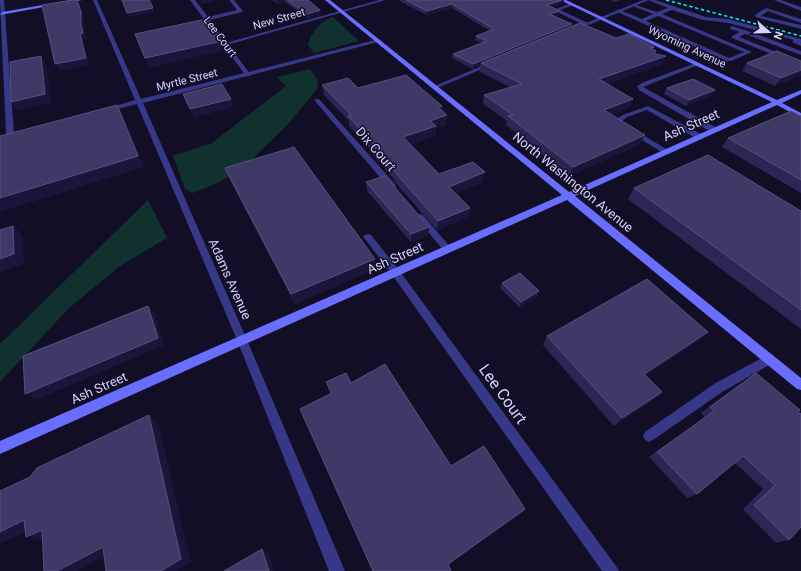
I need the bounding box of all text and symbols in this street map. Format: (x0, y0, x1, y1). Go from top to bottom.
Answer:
street label: New Street (251, 5, 307, 33)
north arrow (749, 12, 789, 52)
street label: Lee Court (201, 14, 240, 60)
street label: Wyoming Avenue (646, 23, 728, 71)
text: N (770, 29, 785, 41)
street label: Myrtle Street (155, 66, 219, 94)
street label: Ash Street (661, 106, 721, 144)
street label: Dix Court (353, 124, 399, 174)
street label: North Washington Avenue (510, 129, 636, 235)
street label: Adams Avenue (206, 236, 255, 322)
street label: Ash Street (365, 239, 425, 277)
street label: Lee Court (475, 361, 531, 427)
street label: Ash Street (69, 369, 129, 407)

